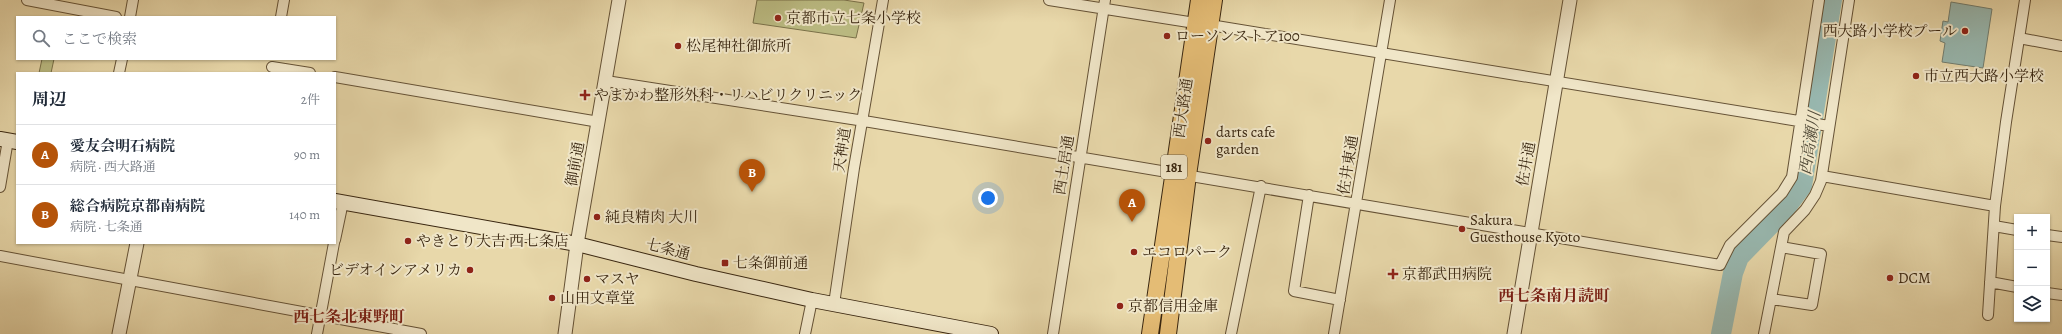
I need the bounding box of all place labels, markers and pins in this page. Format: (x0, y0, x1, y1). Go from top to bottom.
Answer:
place label: 京都市立七条小学校 (786, 8, 921, 28)
marker: 京都市立七条小学校 (773, 13, 783, 23)
place label: 西大路小学校プール (1823, 21, 1957, 41)
place label: ローソンストア100 (1175, 26, 1300, 46)
marker: 西大路小学校プール (1960, 26, 1970, 36)
marker: ローソンストア100 (1162, 31, 1172, 41)
place label: 松尾神社御旅所 (686, 36, 791, 56)
marker: 松尾神社御旅所 (673, 41, 683, 51)
place label: 市立西大路小学校 (1924, 66, 2044, 86)
marker: 市立西大路小学校 (1911, 71, 1921, 81)
place label: やまかわ整形外科・リハビリクリニック (594, 85, 862, 105)
marker: やまかわ整形外科・リハビリクリニック (579, 89, 591, 101)
place label: darts cafe garden (1216, 122, 1276, 159)
marker: darts cafe garden (1203, 136, 1213, 146)
pin: B (739, 159, 765, 192)
pin: A (1119, 189, 1145, 222)
place label: 純良精肉 大川 (605, 207, 698, 227)
place label: Sakura Guesthouse Kyoto (1470, 210, 1580, 247)
marker: 純良精肉 大川 (592, 212, 602, 222)
marker: Sakura Guesthouse Kyoto (1457, 224, 1467, 234)
place label: やきとり大吉 西七条店 (416, 231, 569, 251)
marker: やきとり大吉 西七条店 (403, 236, 413, 246)
place label: エコロパーク (1142, 242, 1232, 262)
marker: エコロパーク (1129, 247, 1139, 257)
place label: 七条御前通 (733, 253, 808, 273)
marker: 七条御前通 (720, 258, 730, 268)
place label: ビデオインアメリカ (329, 260, 462, 280)
place label: 京都武田病院 (1402, 264, 1492, 284)
marker: ビデオインアメリカ (465, 265, 475, 275)
marker: 京都武田病院 (1387, 268, 1399, 280)
place label: DCM (1898, 268, 1931, 288)
place label: マスヤ (595, 269, 640, 289)
marker: DCM (1885, 273, 1895, 283)
marker: マスヤ (582, 274, 592, 284)
place label: 山田文章堂 (560, 288, 635, 308)
marker: 山田文章堂 (547, 293, 557, 303)
place label: 京都信用金庫 (1128, 296, 1218, 316)
marker: 京都信用金庫 (1115, 301, 1125, 311)

